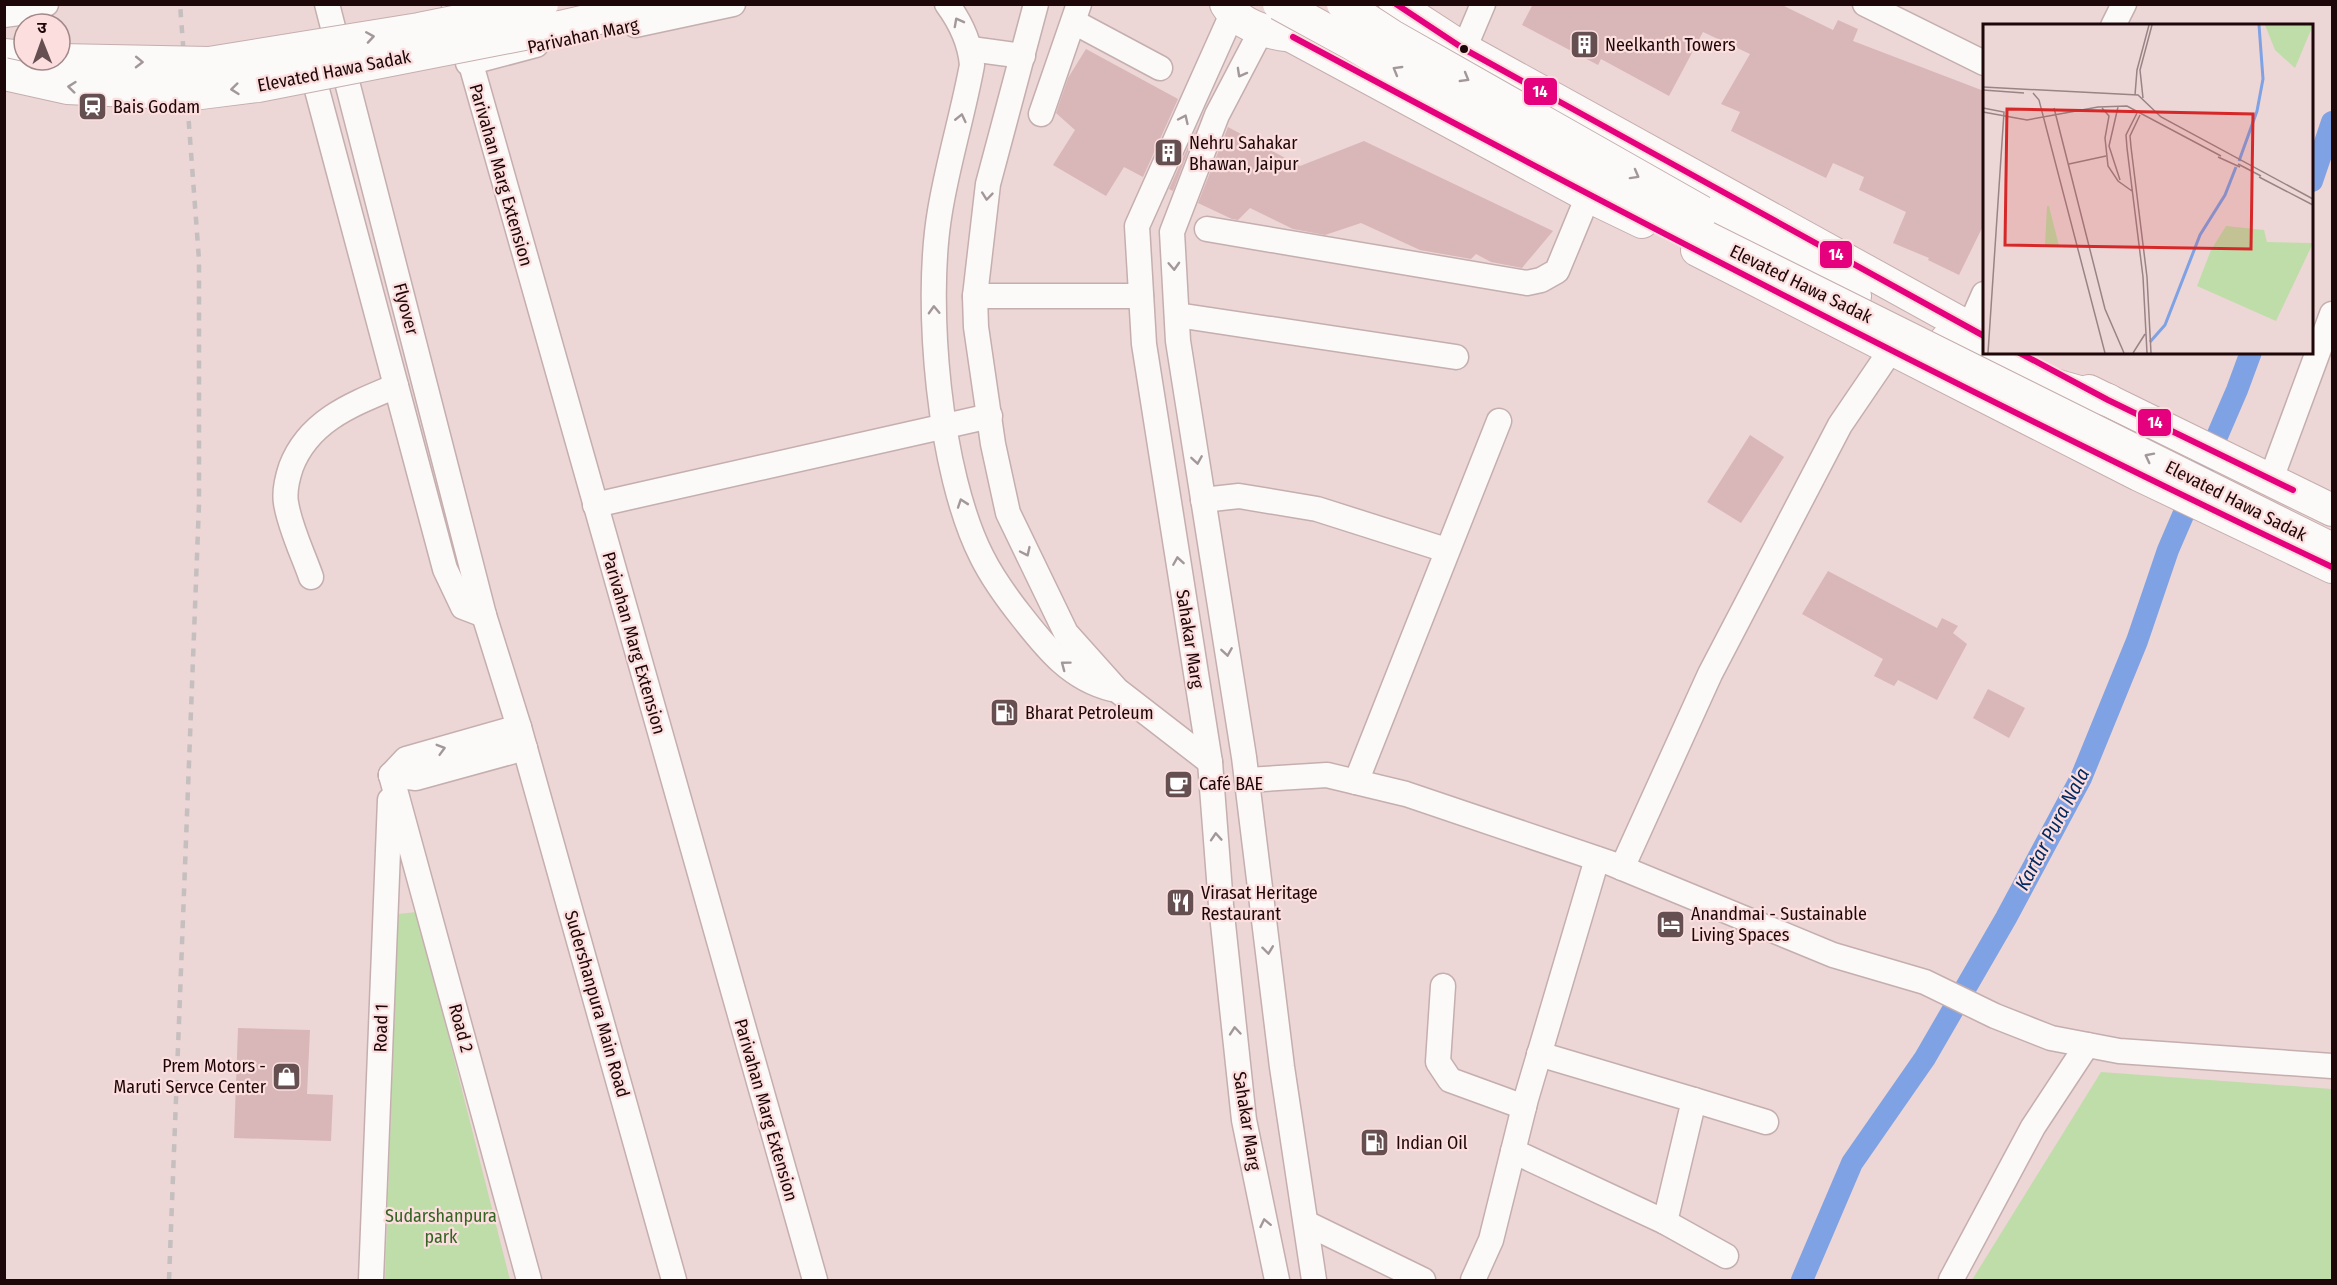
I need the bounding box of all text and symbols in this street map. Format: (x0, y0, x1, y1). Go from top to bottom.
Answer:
north arrow (12, 12, 72, 72)
street label: Parivahan Marg (526, 13, 641, 58)
one-way arrow (954, 17, 965, 28)
text: उ (37, 18, 47, 37)
inset map (1983, 24, 2313, 354)
building icon: Neelkanth Towers (1568, 29, 1600, 61)
one-way arrow (366, 31, 375, 43)
place label: Neelkanth Towers (1605, 34, 1736, 56)
unlabelled marker (1458, 43, 1470, 55)
street label: Elevated Hawa Sadak (256, 45, 413, 97)
one-way arrow (135, 56, 144, 68)
one-way arrow (1393, 66, 1403, 77)
one-way arrow (1237, 67, 1248, 77)
one-way arrow (1459, 71, 1469, 82)
line badge: 14 (1523, 77, 1558, 106)
one-way arrow (67, 81, 76, 94)
street label: Parivahan Marg Extension (464, 81, 538, 269)
one-way arrow (230, 82, 239, 95)
text: 14 (1533, 82, 1548, 101)
station icon: Bais Godam (76, 91, 108, 123)
place label: Bais Godam (113, 96, 200, 118)
one-way arrow (953, 113, 966, 123)
one-way arrow (1177, 114, 1189, 125)
place label: Nehru Sahakar Bhawan, Jaipur (1189, 132, 1299, 175)
building icon: Nehru Sahakar Bhawan, Jaipur (1152, 137, 1184, 169)
one-way arrow (1628, 168, 1639, 179)
one-way arrow (981, 192, 994, 201)
street label: Elevated Hawa Sadak (1726, 240, 1876, 328)
line badge: 14 (1819, 240, 1853, 269)
text: 14 (1829, 245, 1844, 264)
one-way arrow (1168, 262, 1181, 271)
street label: Flyover (389, 281, 424, 338)
one-way arrow (928, 306, 941, 315)
line badge: 14 (2137, 408, 2172, 437)
text: 14 (2148, 413, 2163, 432)
one-way arrow (2144, 453, 2155, 465)
one-way arrow (1190, 454, 1203, 464)
street label: Elevated Hawa Sadak (2162, 456, 2311, 546)
one-way arrow (956, 498, 969, 509)
one-way arrow (1019, 545, 1031, 556)
street label: Parivahan Marg Extension (597, 549, 671, 737)
one-way arrow (1172, 556, 1185, 566)
street label: Sahakar Marg (1171, 588, 1209, 690)
one-way arrow (1221, 648, 1233, 657)
one-way arrow (1061, 661, 1072, 672)
fuel station icon: Bharat Petroleum (988, 697, 1020, 729)
place label: Bharat Petroleum (1025, 702, 1154, 724)
one-way arrow (435, 744, 446, 756)
water label: Kartar Pura Nala (2010, 764, 2094, 894)
cafe icon: Café BAE (1162, 768, 1194, 800)
place label: Café BAE (1199, 773, 1263, 795)
one-way arrow (1210, 832, 1223, 841)
place label: Virasat Heritage Restaurant (1201, 882, 1318, 925)
restaurant icon: Virasat Heritage Restaurant (1164, 887, 1196, 919)
place label: Anandmai - Sustainable Living Spaces (1691, 903, 1867, 946)
street label: Sudershanpura Main Road (560, 908, 634, 1100)
hotel icon: Anandmai - Sustainable Living Spaces (1654, 908, 1686, 940)
one-way arrow (1261, 945, 1274, 954)
street label: Road 2 (444, 1001, 478, 1055)
street label: Road 1 (369, 1003, 393, 1053)
street label: Parivahan Marg Extension (729, 1016, 803, 1204)
one-way arrow (1229, 1026, 1242, 1035)
place label: Prem Motors - Maruti Servce Center (114, 1055, 267, 1098)
shop icon: Prem Motors - Maruti Servce Center (271, 1060, 303, 1092)
street label: Sahakar Marg (1228, 1070, 1266, 1172)
fuel station icon: Indian Oil (1359, 1127, 1391, 1159)
place label: Indian Oil (1396, 1132, 1468, 1154)
park label: Sudarshanpura park (385, 1205, 497, 1248)
one-way arrow (1260, 1219, 1273, 1229)

